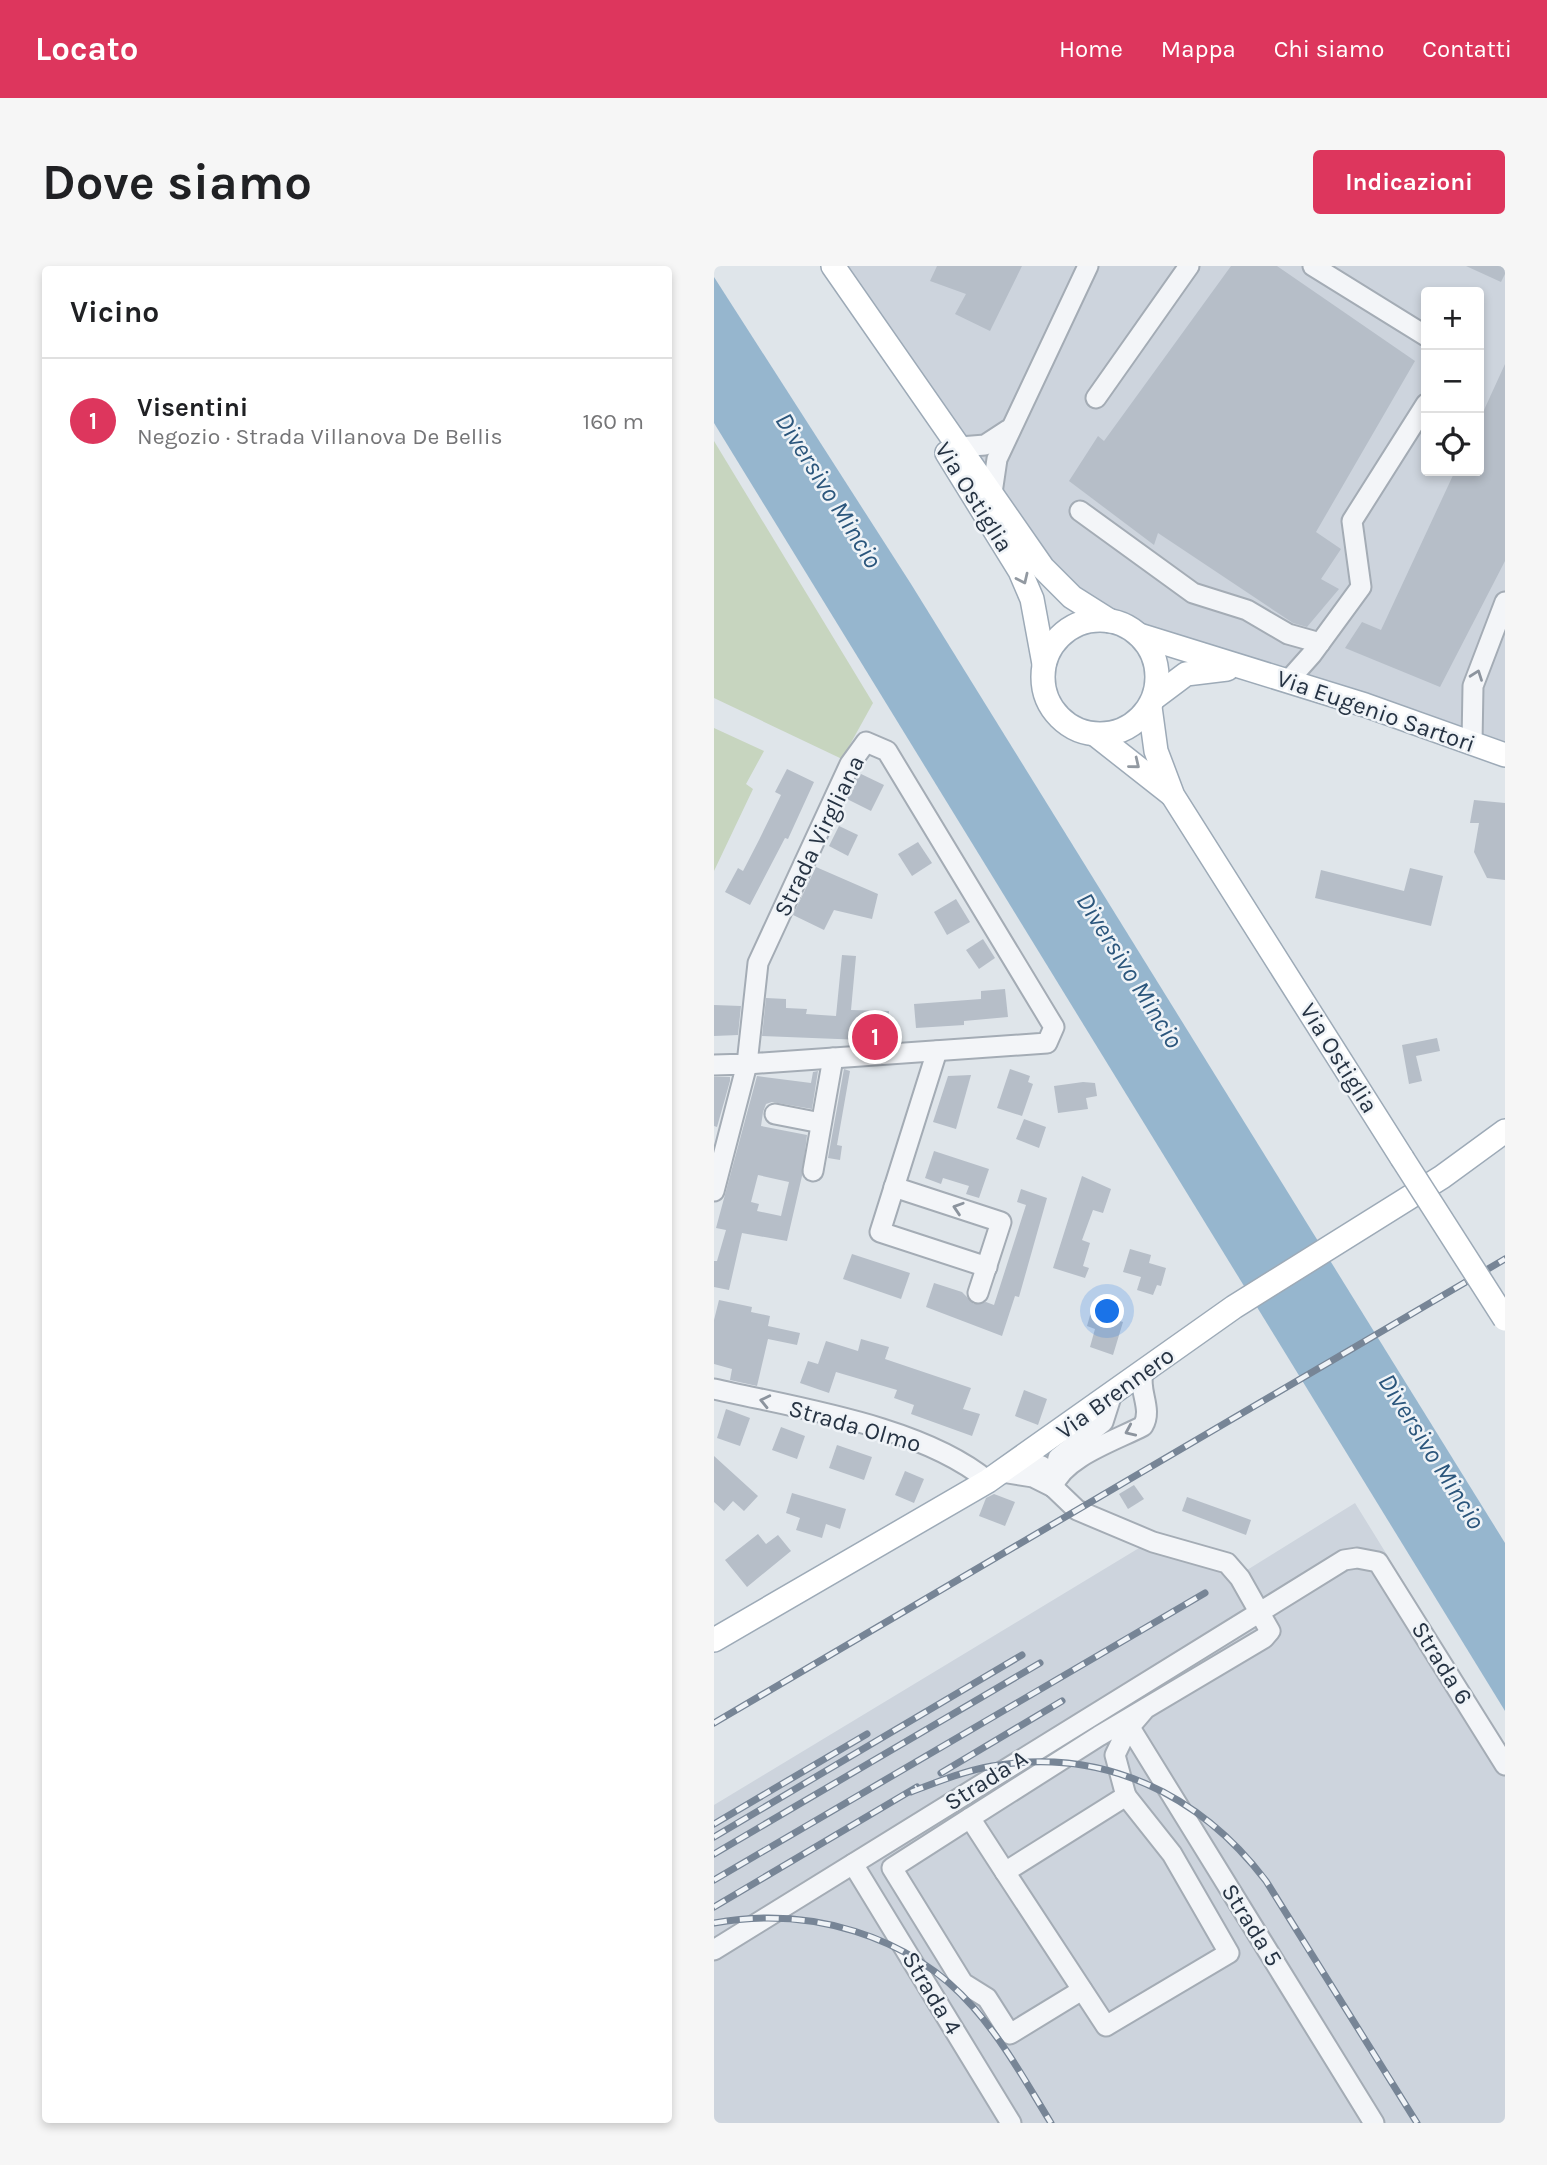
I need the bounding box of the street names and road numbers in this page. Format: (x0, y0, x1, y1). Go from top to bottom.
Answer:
street label: Via Ostiglia (929, 437, 1019, 557)
street label: Via Eugenio Sartori (1273, 664, 1479, 758)
street label: Strada Virgliana (768, 751, 870, 921)
street label: Via Ostiglia (1294, 998, 1384, 1118)
street label: Via Brennero (1051, 1341, 1179, 1445)
street label: Strada Olmo (786, 1394, 924, 1458)
street label: Strada 6 (1406, 1616, 1478, 1710)
street label: Strada A (939, 1744, 1033, 1816)
street label: Strada 5 (1216, 1879, 1288, 1971)
street label: Strada 4 (896, 1946, 968, 2040)

